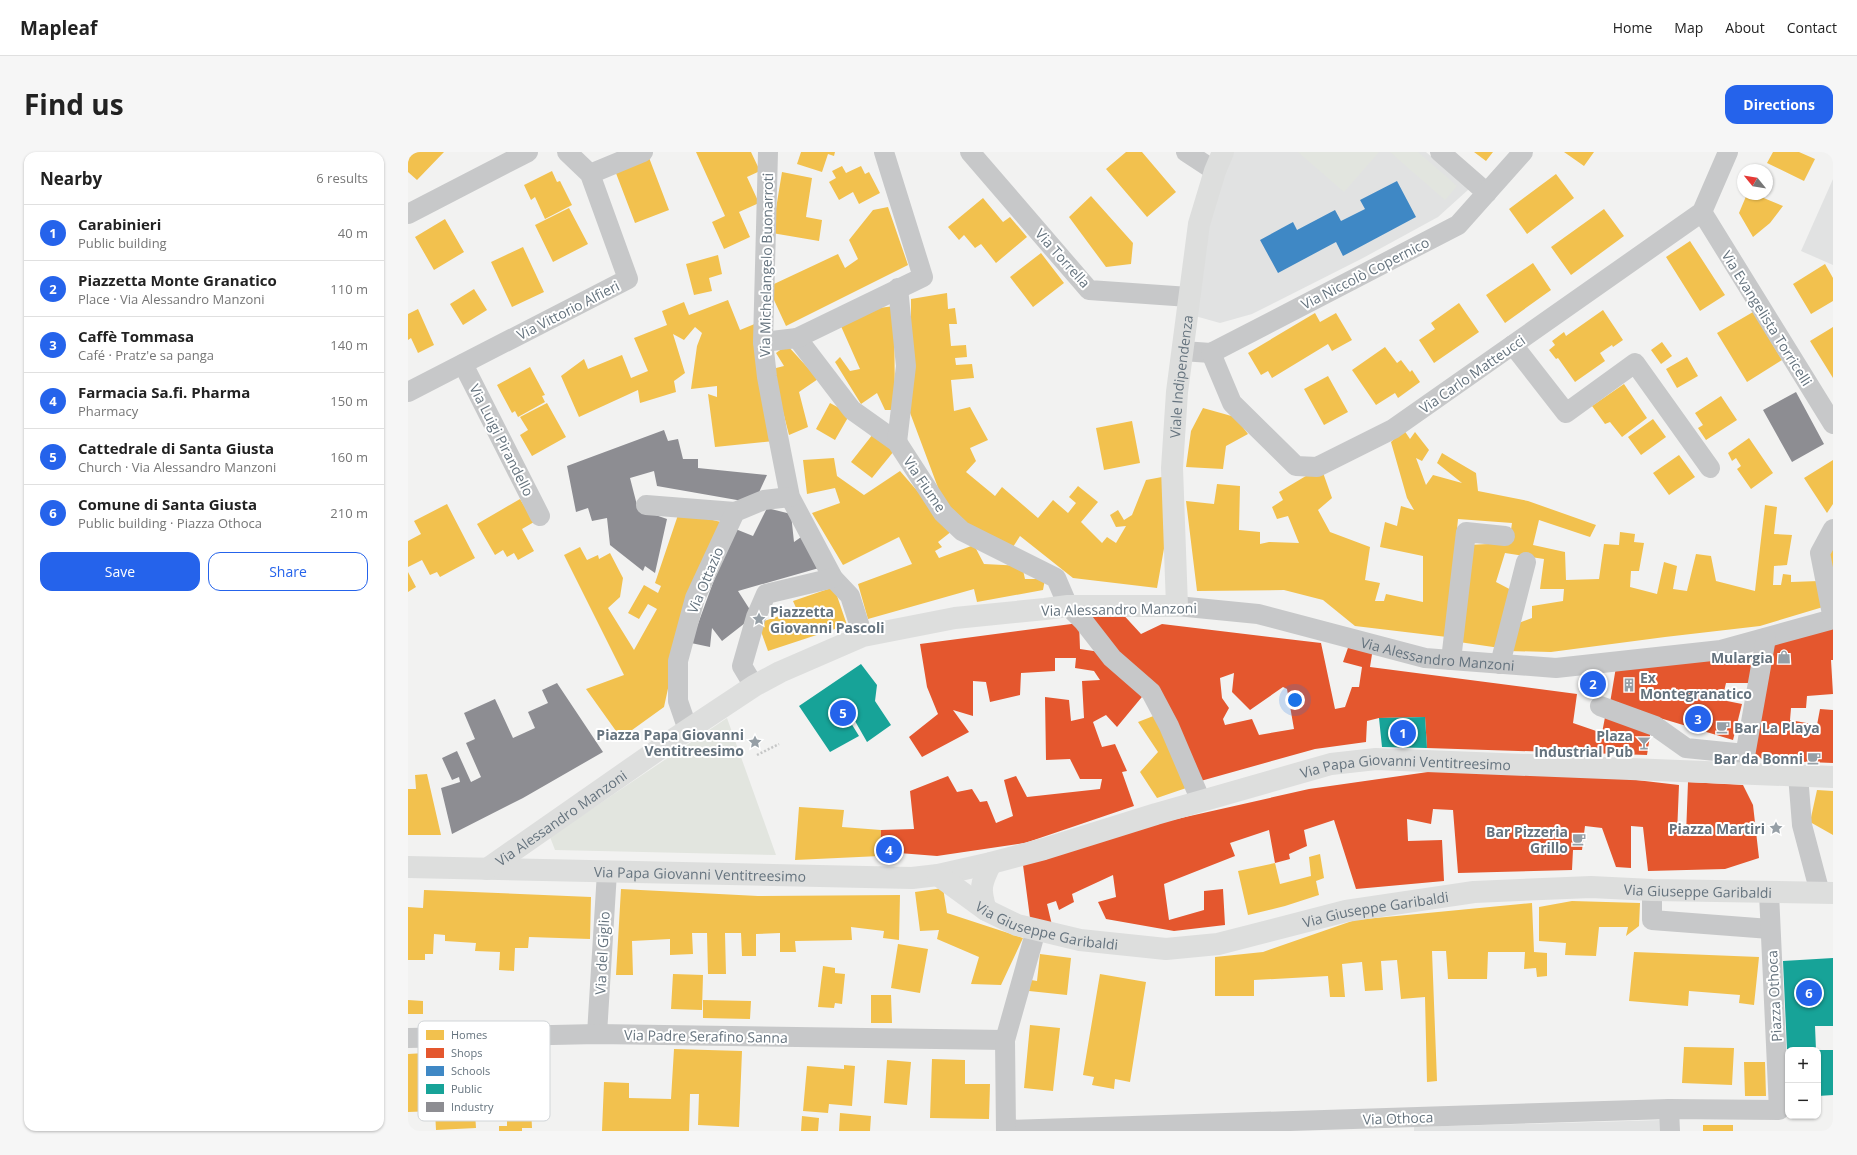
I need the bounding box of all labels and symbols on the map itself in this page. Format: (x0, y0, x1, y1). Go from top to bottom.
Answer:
north arrow (1737, 164, 1773, 200)
street label: Via Michelangelo Buonarroti (755, 173, 777, 357)
street label: Via Torrella (1031, 224, 1095, 292)
street label: Via Niccolò Copernico (1298, 232, 1432, 314)
street label: Via Evangelista Torricelli (1718, 247, 1816, 389)
street label: Via Vittorio Alfieri (513, 276, 623, 344)
street label: Viale Indipendenza (1164, 314, 1196, 439)
street label: Via Carlo Matteucci (1415, 330, 1529, 418)
street label: Via Luigi Pirandello (466, 381, 538, 499)
street label: Via Fiume (899, 452, 951, 516)
street label: Via Ottazio (682, 544, 728, 616)
street label: Via Alessandro Manzoni (1041, 598, 1197, 620)
place label: Piazzetta Giovanni Pascoli (770, 602, 884, 637)
place icon: Piazzetta Giovanni Pascoli (751, 611, 767, 627)
street label: Via Alessandro Manzoni (1359, 632, 1515, 674)
place label: Mulargia (1711, 648, 1773, 667)
shop icon: Mulargia (1776, 649, 1792, 665)
place label: Ex Montegranatico (1640, 668, 1752, 703)
pin: 2 (1580, 669, 1606, 699)
building icon: Ex Montegranatico (1621, 677, 1637, 693)
your location (1285, 690, 1305, 710)
pin: 5 (830, 698, 856, 728)
pin: 3 (1685, 704, 1711, 734)
pin: 1 (1390, 718, 1416, 748)
place label: Bar La Playa (1734, 718, 1820, 737)
cafe icon: Bar La Playa (1715, 719, 1731, 735)
place label: Piazza Papa Giovanni Ventitreesimo (596, 725, 744, 760)
place label: Plaza Industrial Pub (1534, 726, 1633, 761)
place icon: Piazza Papa Giovanni Ventitreesimo (747, 734, 763, 750)
bar icon: Plaza Industrial Pub (1636, 735, 1652, 751)
street label: Via Papa Giovanni Ventitreesimo (1298, 749, 1511, 782)
place label: Bar da Bonni (1713, 749, 1803, 768)
cafe icon: Bar da Bonni (1806, 750, 1822, 766)
street label: Via Alessandro Manzoni (491, 765, 630, 870)
place label: Piazza Martiri (1669, 819, 1765, 838)
place icon: Piazza Martiri (1768, 820, 1784, 836)
place label: Bar Pizzeria Grillo (1486, 822, 1568, 857)
cafe icon: Bar Pizzeria Grillo (1571, 831, 1587, 847)
pin: 4 (876, 835, 902, 865)
street label: Via Papa Giovanni Ventitreesimo (594, 862, 806, 885)
street label: Via Giuseppe Garibaldi (1623, 879, 1772, 901)
street label: Via Giuseppe Garibaldi (1300, 886, 1450, 931)
street label: Via Giuseppe Garibaldi (972, 896, 1119, 953)
street label: Via del Giglio (590, 911, 614, 995)
street label: Piazza Othoca (1762, 950, 1786, 1042)
pin: 6 (1796, 978, 1822, 1008)
legend (418, 1021, 550, 1121)
street label: Via Padre Serafino Sanna (624, 1025, 788, 1047)
text: Homes (451, 1027, 487, 1042)
text: Shops (451, 1045, 482, 1060)
text: Schools (451, 1063, 490, 1078)
text: Public (451, 1081, 482, 1096)
text: Industry (451, 1099, 494, 1114)
street label: Via Othoca (1362, 1107, 1434, 1129)

